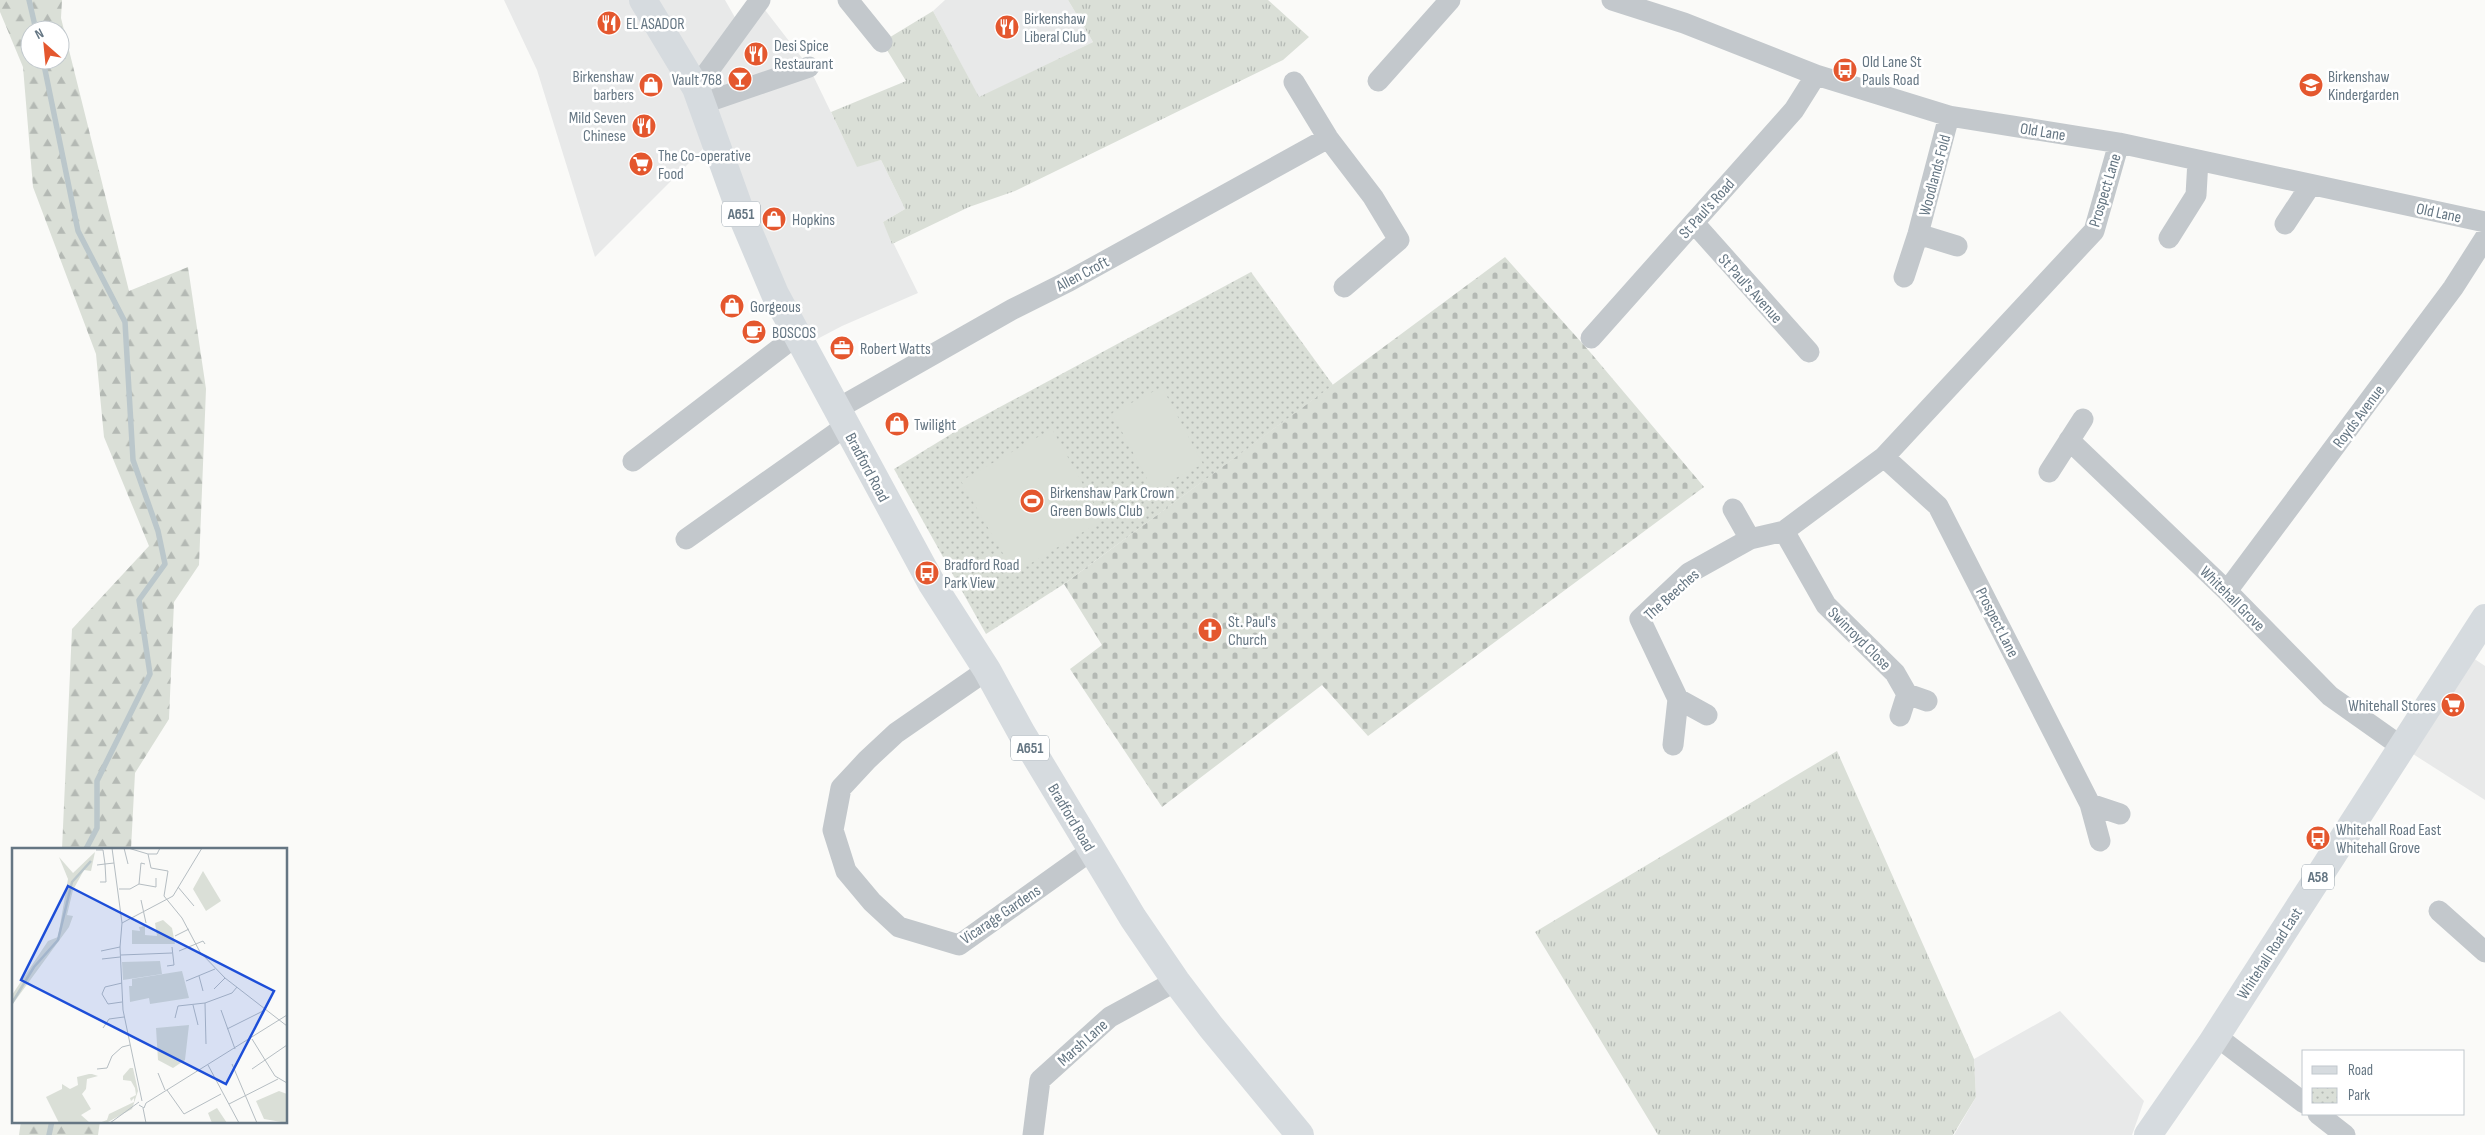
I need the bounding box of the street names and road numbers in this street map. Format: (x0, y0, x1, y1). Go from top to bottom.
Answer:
street label: Old Lane (2019, 120, 2067, 145)
street label: Woodlands Fold (1916, 133, 1955, 218)
street label: Prospect Lane (2085, 152, 2126, 229)
street label: St Paul's Road (1675, 175, 1739, 243)
street label: Old Lane (2414, 199, 2463, 227)
road number: A651 (722, 202, 760, 226)
street label: St Paul's Avenue (1714, 250, 1786, 328)
street label: Allen Croft (1052, 253, 1112, 297)
street label: Royds Avenue (2329, 382, 2389, 452)
street label: Bradford Road (841, 430, 893, 505)
street label: Whitehall Grove (2195, 563, 2268, 636)
street label: The Beeches (1641, 565, 1704, 625)
street label: Prospect Lane (1971, 585, 2022, 661)
street label: Swinroyd Close (1823, 604, 1894, 675)
road number: A651 (1011, 736, 1049, 760)
street label: Bradford Road (1043, 781, 1098, 855)
road number: A58 (2302, 864, 2334, 890)
street label: Vicarage Gardens (957, 881, 1045, 949)
street label: Whitehall Road East (2234, 904, 2307, 1003)
street label: Marsh Lane (1054, 1016, 1112, 1070)

